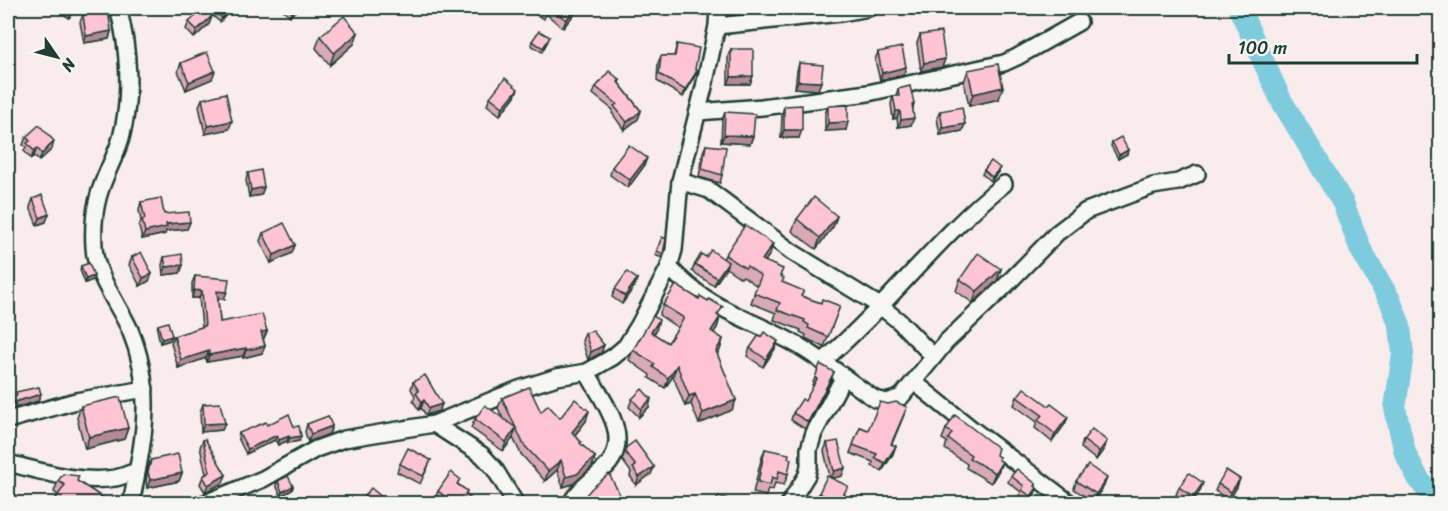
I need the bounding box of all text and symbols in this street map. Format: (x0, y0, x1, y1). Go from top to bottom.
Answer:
north arrow (27, 27, 87, 87)
scale bar (1229, 27, 1416, 65)
text: 100 m (1238, 32, 1287, 64)
text: N (53, 52, 85, 79)

